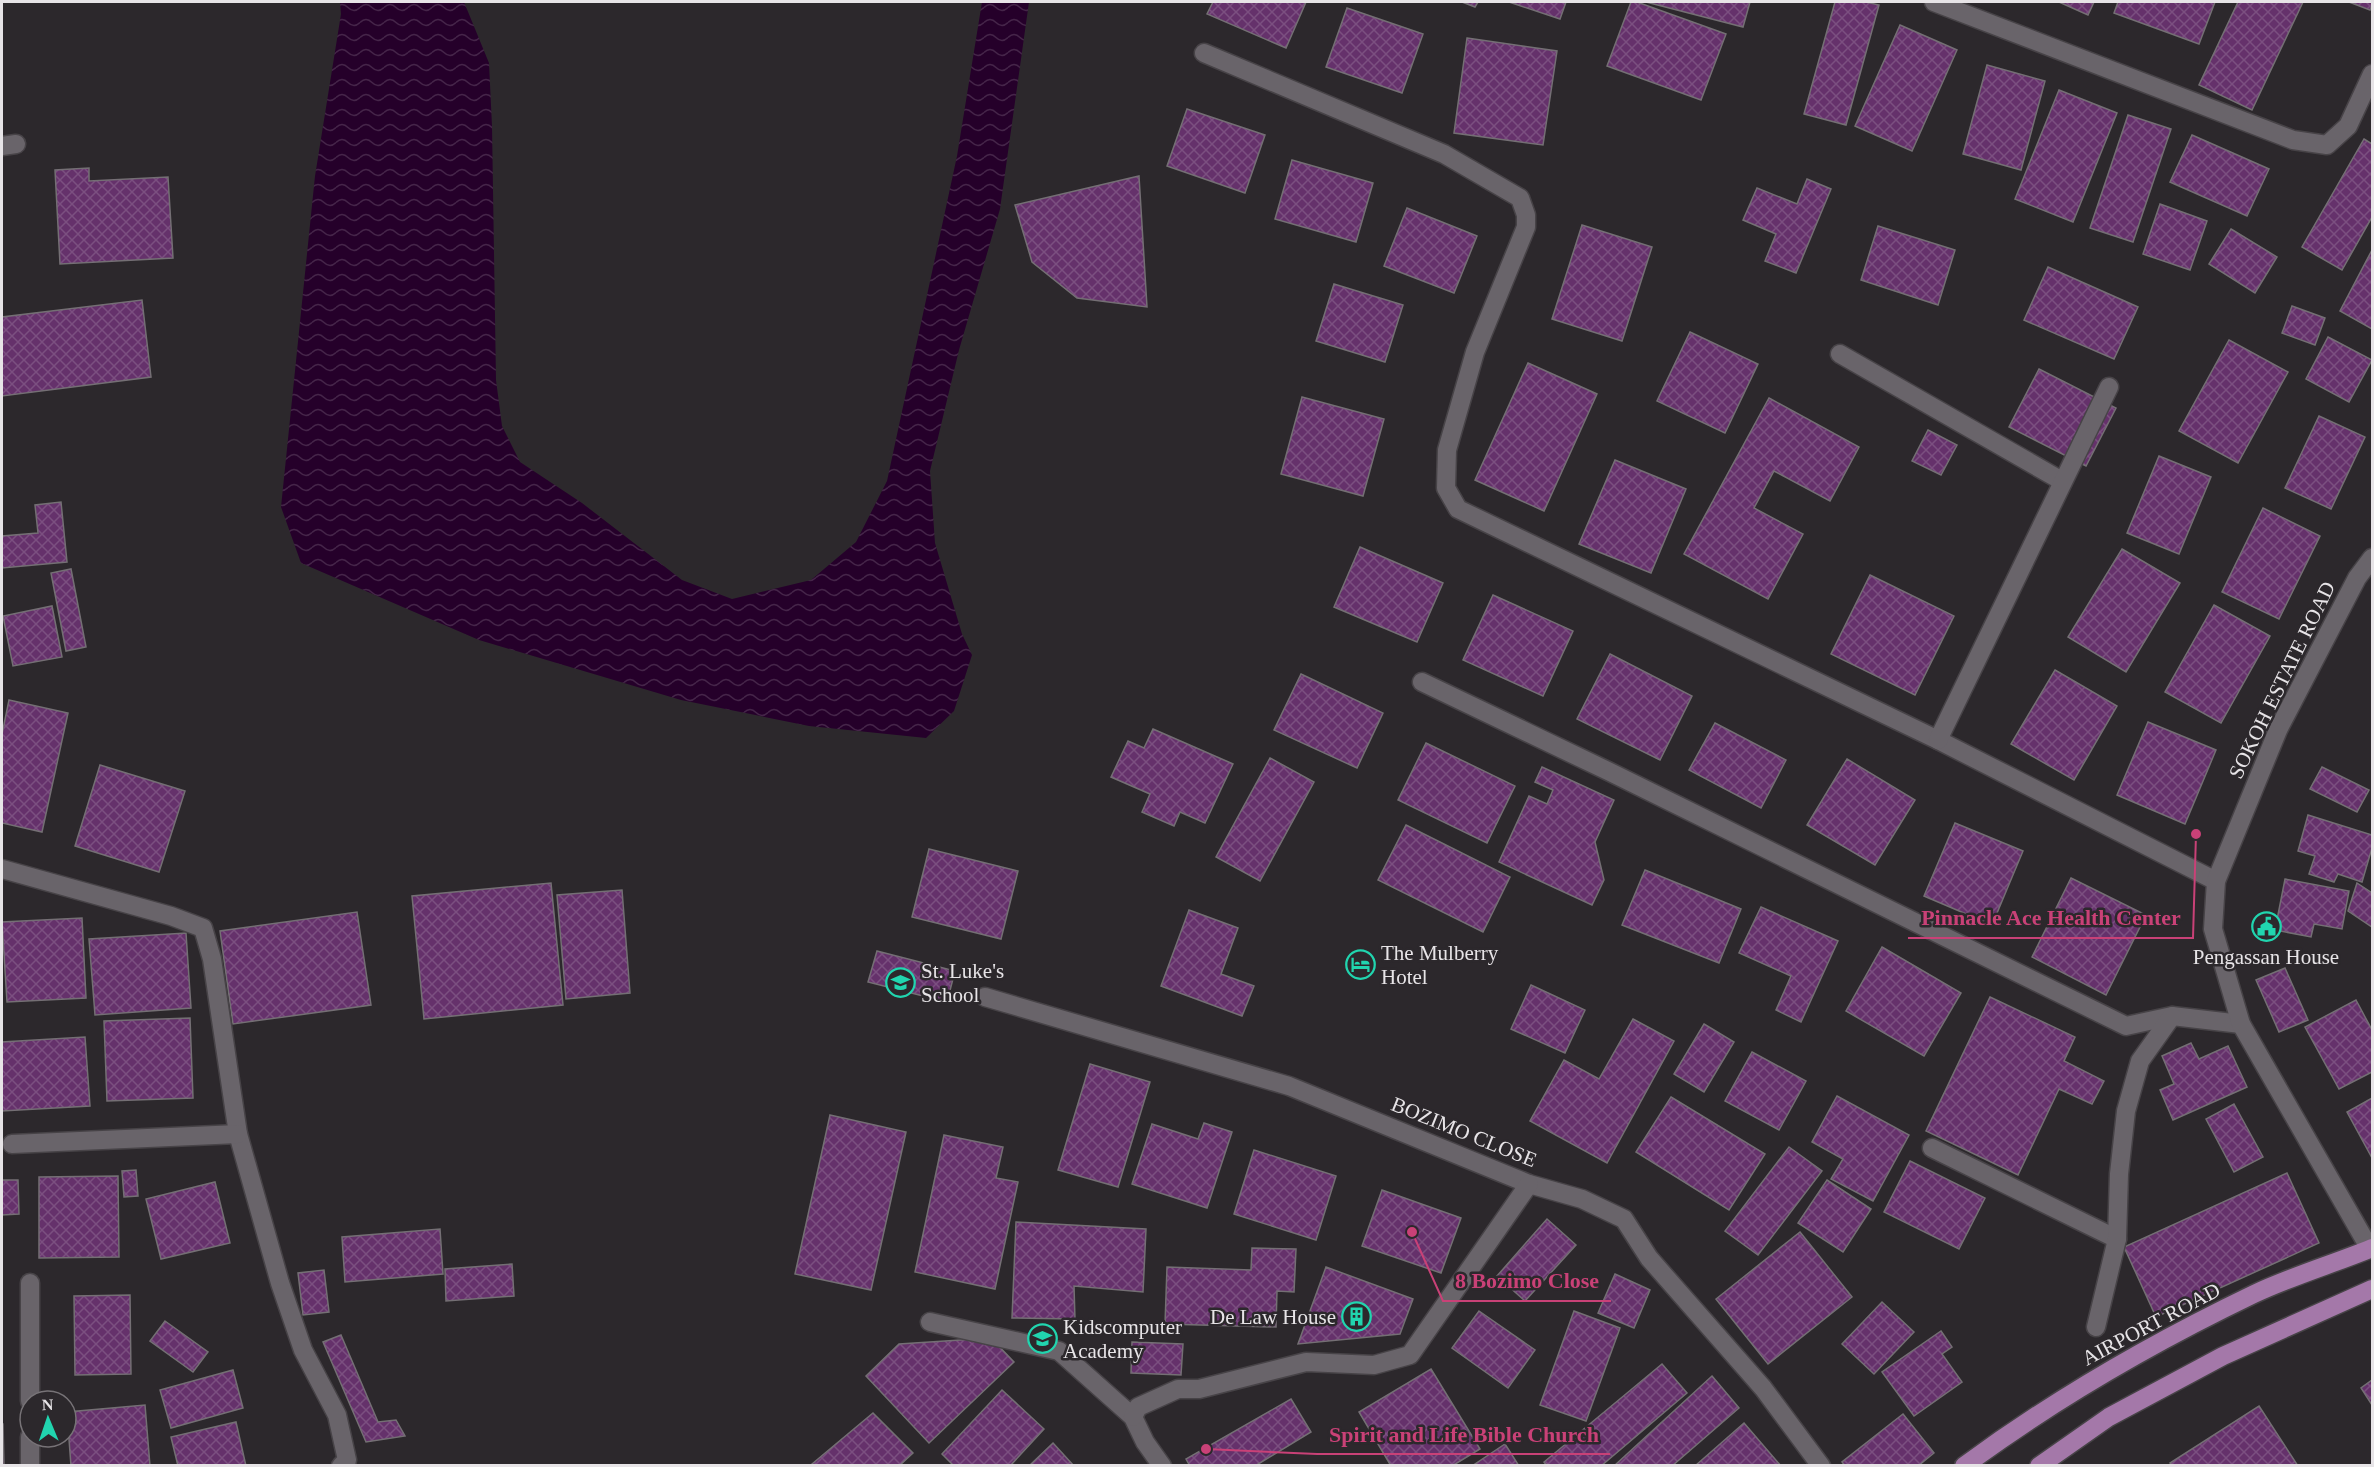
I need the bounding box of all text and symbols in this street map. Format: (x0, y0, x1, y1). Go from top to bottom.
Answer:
street label: SOKOH ESTATE ROAD (2224, 577, 2340, 783)
callout: Pinnacle Ace Health Center (1908, 898, 2193, 938)
text: Pinnacle Ace Health Center (1921, 905, 2181, 930)
public building icon: Pengassan House (2250, 910, 2282, 942)
place label: The Mulberry Hotel (1381, 941, 1499, 989)
place label: Pengassan House (2193, 945, 2339, 969)
hotel icon: The Mulberry Hotel (1344, 949, 1376, 981)
place label: St. Luke's School (921, 959, 1004, 1007)
school or university icon: St. Luke's School (884, 967, 916, 999)
street label: BOZIMO CLOSE (1388, 1092, 1540, 1172)
callout: 8 Bozimo Close (1443, 1261, 1611, 1301)
text: 8 Bozimo Close (1455, 1268, 1599, 1293)
street label: AIRPORT ROAD (2078, 1277, 2224, 1371)
building icon: De Law House (1341, 1301, 1373, 1333)
place label: De Law House (1210, 1305, 1336, 1329)
place label: Kidscomputer Academy (1063, 1315, 1182, 1363)
school or university icon: Kidscomputer Academy (1026, 1323, 1058, 1355)
north arrow (18, 1389, 78, 1449)
text: N (41, 1396, 54, 1413)
callout: Spirit and Life Bible Church (1317, 1414, 1610, 1454)
text: Spirit and Life Bible Church (1329, 1422, 1599, 1447)

